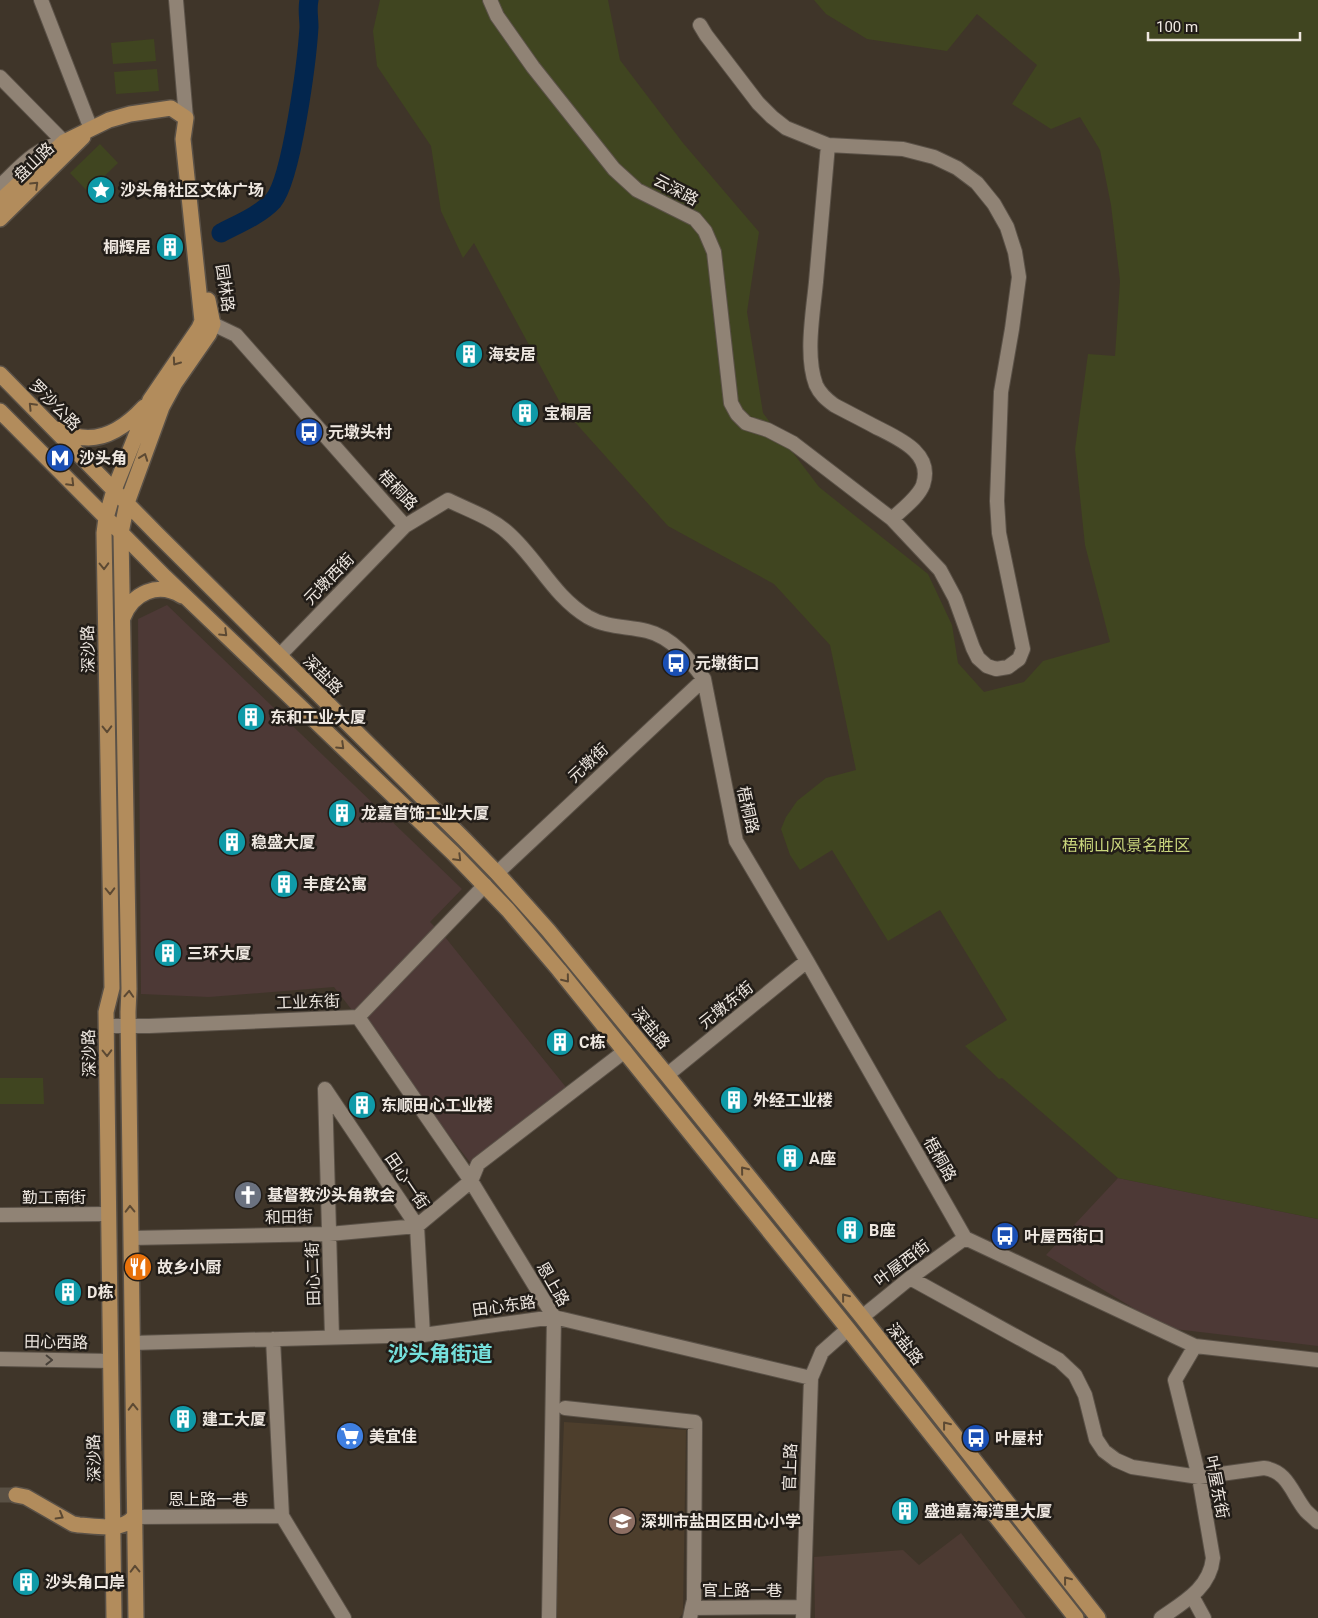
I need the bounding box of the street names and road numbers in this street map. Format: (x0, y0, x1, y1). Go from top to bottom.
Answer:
street label: 盘山路 (10, 138, 58, 186)
street label: 云深路 (650, 170, 702, 210)
street label: 园林路 (212, 263, 238, 313)
street label: 罗沙公路 (26, 376, 84, 434)
street label: 梧桐路 (374, 466, 422, 514)
street label: 元墩西街 (300, 549, 358, 609)
street label: 深沙路 (78, 625, 98, 673)
street label: 深盐路 (299, 651, 347, 699)
street label: 元墩街 (564, 740, 612, 786)
street label: 梧桐路 (733, 784, 763, 836)
street label: 元墩东街 (695, 977, 757, 1033)
street label: 工业东街 (276, 991, 340, 1013)
street label: 深盐路 (628, 1004, 674, 1052)
street label: 深沙路 (79, 1029, 99, 1077)
street label: 梧桐路 (920, 1133, 960, 1185)
street label: 田心一街 (381, 1149, 433, 1213)
street label: 勤工南街 (22, 1188, 86, 1207)
street label: 和田街 (265, 1207, 313, 1227)
street label: 叶屋西街 (871, 1236, 933, 1290)
street label: 田心二街 (302, 1242, 324, 1306)
street label: 恩上路 (533, 1258, 573, 1310)
street label: 田心东路 (471, 1292, 537, 1320)
street label: 深盐路 (883, 1319, 927, 1369)
street label: 田心西路 (24, 1332, 88, 1352)
street label: 深沙路 (84, 1434, 104, 1482)
street label: 官上路 (780, 1443, 800, 1491)
street label: 叶屋东街 (1202, 1454, 1232, 1520)
street label: 恩上路一巷 (168, 1490, 248, 1509)
street label: 官上路一巷 (702, 1581, 782, 1600)

